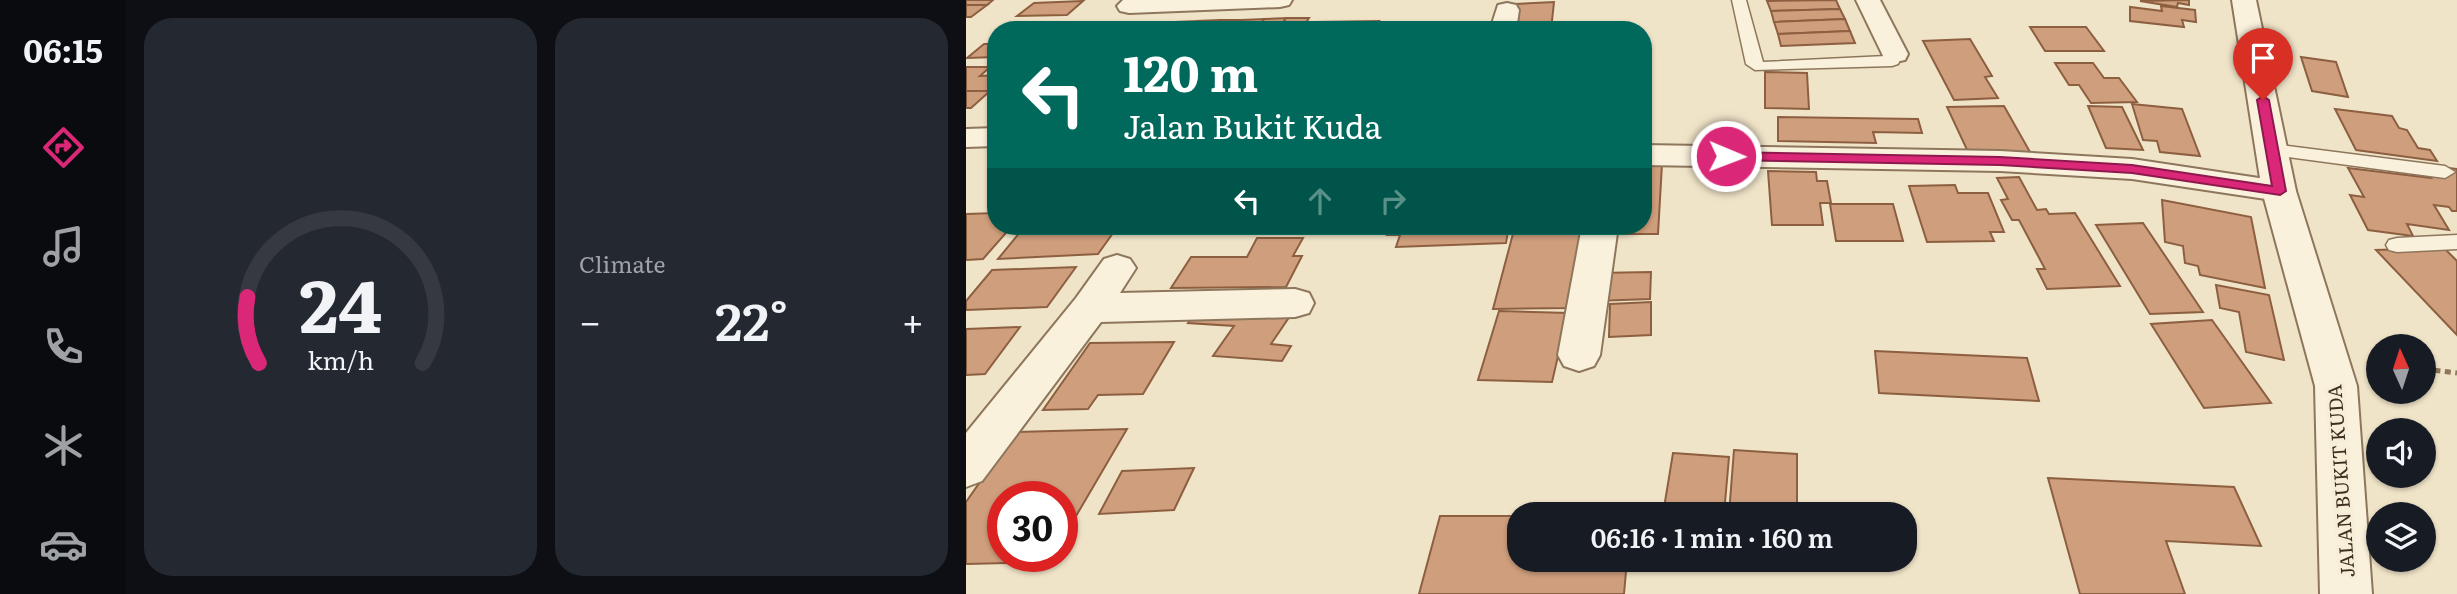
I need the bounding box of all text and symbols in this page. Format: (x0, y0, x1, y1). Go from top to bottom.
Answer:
text: 06:15 (23, 25, 103, 73)
pin (2233, 28, 2293, 100)
text: 120 m (1123, 34, 1258, 107)
icon: arrive (2244, 39, 2282, 77)
icon: left (1008, 49, 1099, 140)
text: Jalan Bukit Kuda (1123, 101, 1382, 149)
position arrow (1689, 119, 1763, 193)
icon: directions (39, 123, 88, 172)
icon: left (1228, 182, 1266, 220)
icon: ahead (1301, 182, 1339, 220)
icon: right (1374, 182, 1412, 220)
icon: music (39, 222, 88, 271)
text: Climate (579, 246, 665, 280)
text: 24 (299, 247, 382, 355)
text: 22° (715, 280, 788, 357)
text: − (579, 291, 601, 348)
text: + (902, 291, 924, 348)
icon: phone (39, 322, 88, 371)
north arrow (2366, 334, 2436, 404)
map controls (2366, 334, 2436, 572)
text: km/h (307, 341, 374, 378)
street label: JALAN BUKIT KUDA (2319, 384, 2361, 578)
button: sound (2366, 418, 2436, 488)
icon: climate (39, 421, 88, 470)
speed limit sign: 30 (987, 481, 1078, 572)
button: layers (2366, 502, 2436, 572)
text: 06:16 · 1 min · 160 m (1591, 517, 1833, 556)
icon: car (39, 520, 88, 569)

